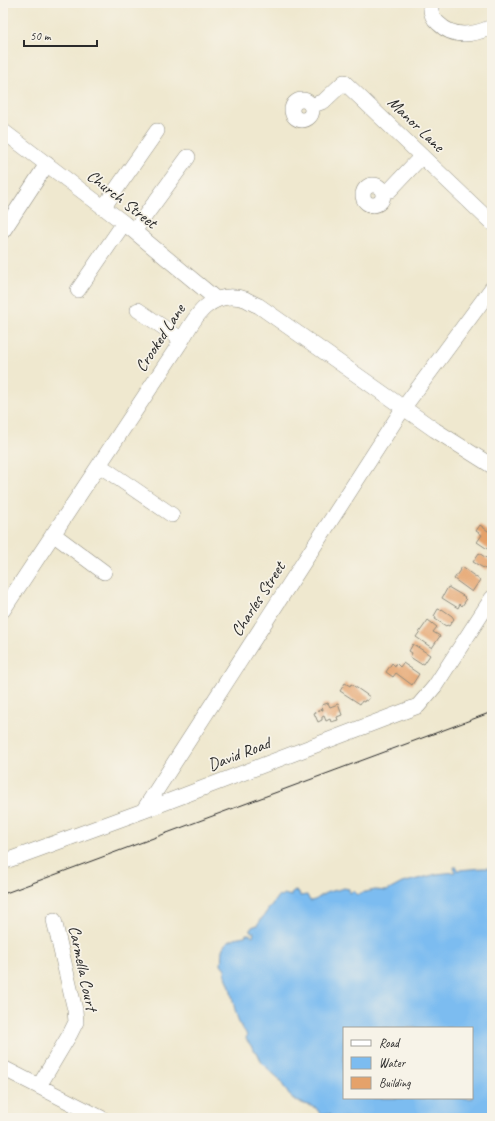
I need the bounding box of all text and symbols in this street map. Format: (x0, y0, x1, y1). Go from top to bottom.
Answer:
scale bar (24, 22, 97, 48)
text: 50 m (30, 28, 52, 44)
street label: Manor Lane (383, 92, 450, 157)
street label: Church Street (83, 165, 163, 234)
street label: Crooked Lane (130, 299, 190, 376)
street label: Charles Street (226, 556, 291, 640)
street label: David Road (205, 732, 275, 775)
street label: Carmella Court (64, 924, 103, 1015)
legend (343, 1027, 473, 1099)
text: Road (379, 1035, 401, 1051)
text: Water (379, 1055, 407, 1071)
text: Building (379, 1075, 411, 1091)

